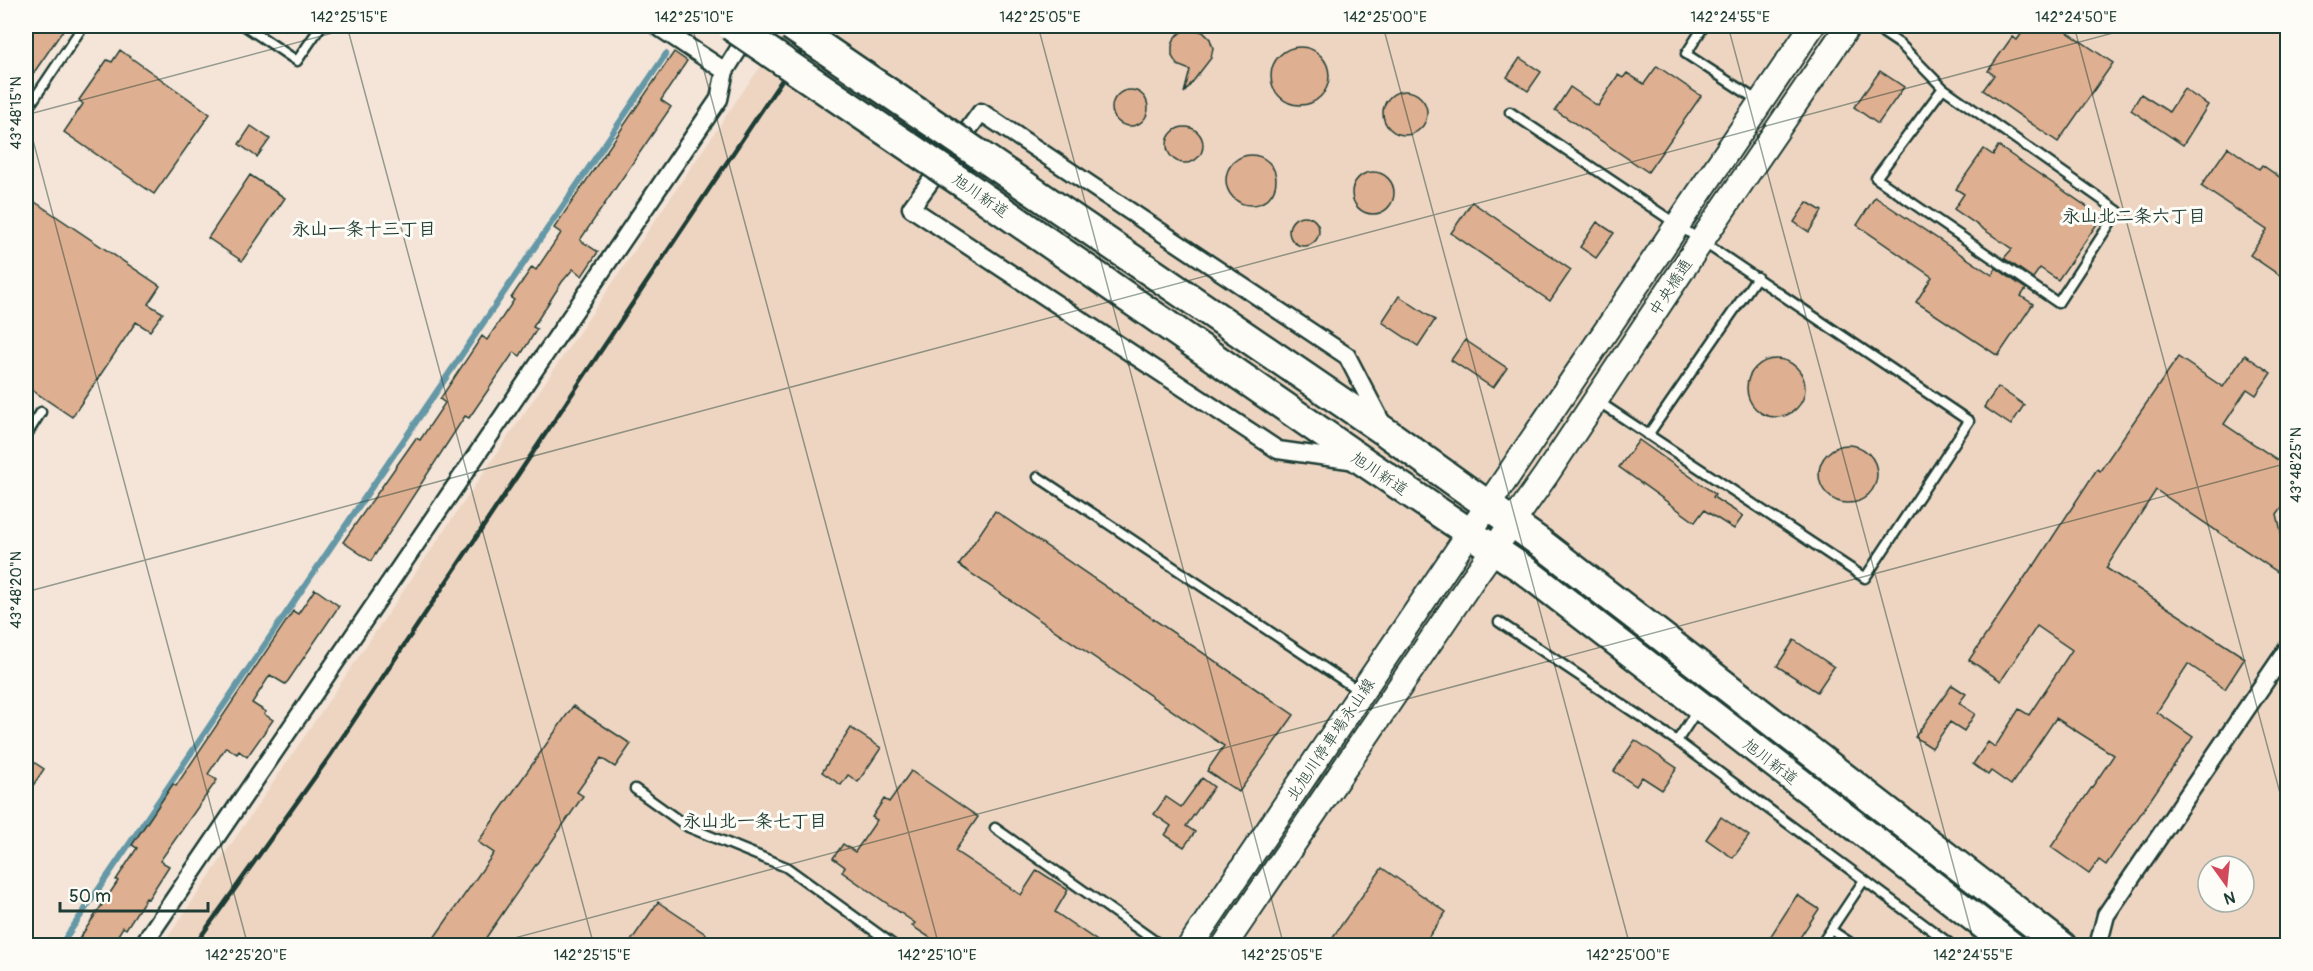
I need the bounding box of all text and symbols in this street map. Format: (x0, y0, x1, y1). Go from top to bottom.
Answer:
text: 142°25'15"E (311, 8, 388, 27)
text: 142°25'10"E (654, 8, 734, 27)
text: 142°25'05"E (999, 8, 1081, 27)
text: 142°25'00"E (1343, 8, 1427, 27)
text: 142°24'55"E (1690, 8, 1770, 27)
text: 142°24'50"E (2035, 8, 2117, 27)
text: 43°48'15"N (7, 76, 26, 150)
street label: 旭川新道 (948, 169, 1012, 222)
district label: 永山北二条六丁目 (2062, 205, 2206, 228)
district label: 永山一条十三丁目 (292, 218, 436, 241)
street label: 中央橋通 (1645, 255, 1697, 320)
text: 43°48'25"N (2287, 427, 2306, 503)
street label: 旭川新道 (1347, 448, 1412, 500)
text: 43°48'20"N (7, 551, 26, 629)
street label: 北旭川停車場永山線 (1282, 674, 1379, 805)
street label: 旭川新道 (1739, 734, 1802, 789)
district label: 永山北一条七丁目 (683, 810, 827, 833)
north arrow (2196, 854, 2256, 914)
scale bar (60, 875, 208, 913)
text: 50 m (69, 885, 111, 908)
text: N (2222, 886, 2237, 909)
text: 142°25'20"E (205, 946, 287, 965)
text: 142°25'15"E (554, 946, 631, 965)
text: 142°25'10"E (897, 946, 977, 965)
text: 142°25'05"E (1241, 946, 1323, 965)
text: 142°25'00"E (1586, 946, 1670, 965)
text: 142°24'55"E (1933, 946, 2013, 965)

